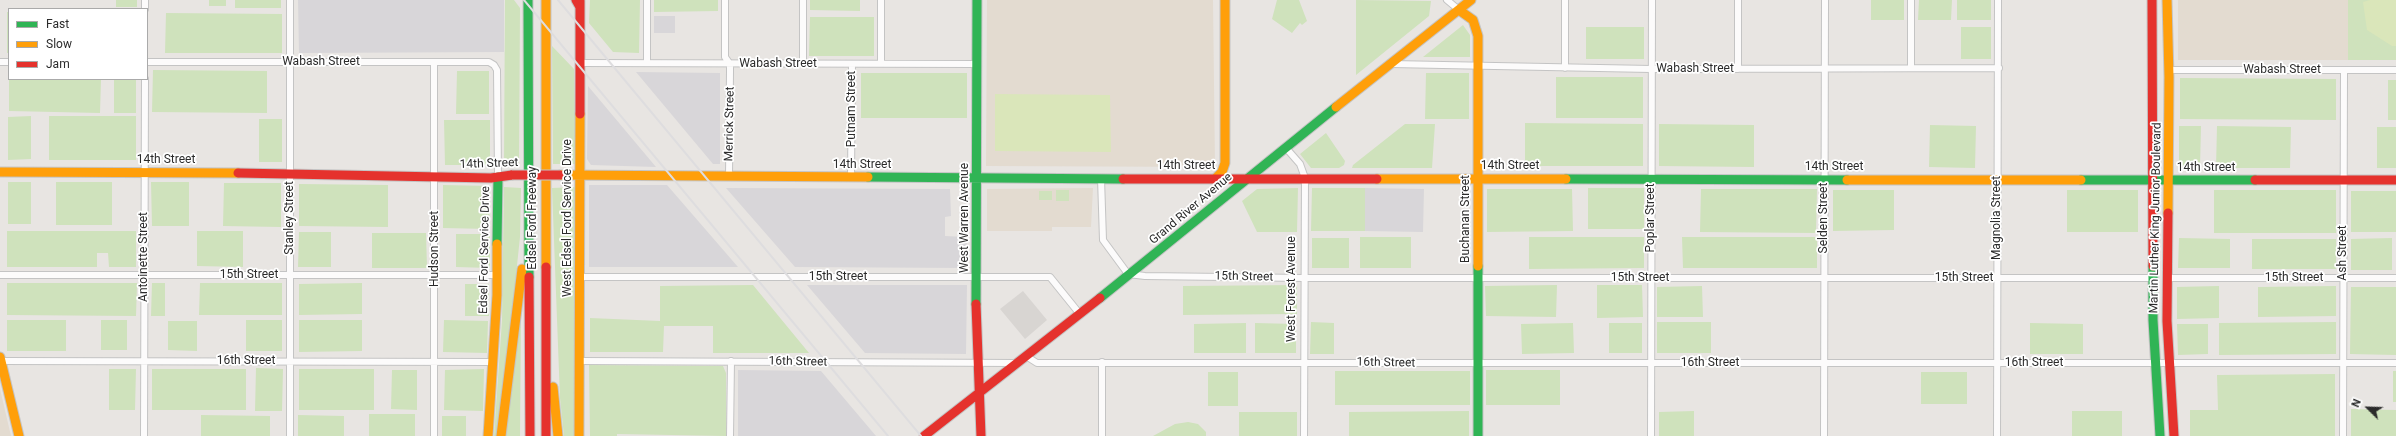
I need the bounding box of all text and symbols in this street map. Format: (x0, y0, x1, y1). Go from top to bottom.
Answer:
legend (8, 8, 148, 80)
text: Fast (46, 17, 69, 31)
text: Slow (46, 37, 72, 51)
street label: Wabash Street (282, 55, 360, 69)
text: Jam (46, 57, 70, 71)
street label: Wabash Street (739, 57, 817, 71)
street label: Wabash Street (1656, 62, 1734, 76)
street label: Wabash Street (2243, 63, 2321, 77)
street label: Putnam Street (845, 71, 859, 147)
street label: Merrick Street (722, 86, 738, 162)
street label: Martin Luther King Junior Boulevard (2147, 122, 2165, 314)
street label: West Edsel Ford Service Drive (561, 139, 575, 297)
street label: 14th Street (137, 153, 195, 167)
street label: 14th Street (459, 156, 519, 172)
street label: 14th Street (833, 158, 891, 172)
street label: 14th Street (1157, 159, 1215, 173)
street label: 14th Street (1481, 159, 1539, 173)
street label: 14th Street (1805, 160, 1863, 174)
street label: 14th Street (2177, 161, 2235, 175)
street label: West Warren Avenue (958, 163, 972, 273)
street label: Edsel Ford Freeway (526, 166, 540, 270)
street label: Grand River Avenue (1147, 170, 1235, 248)
street label: Buchanan Street (1459, 175, 1473, 263)
street label: Magnolia Street (1990, 176, 2004, 260)
street label: Stanley Street (283, 181, 297, 255)
street label: Poplar Street (1644, 183, 1658, 253)
street label: Selden Street (1817, 183, 1831, 253)
street label: Edsel Ford Service Drive (477, 186, 493, 314)
street label: Hudson Street (428, 211, 442, 287)
street label: Antoinette Street (137, 212, 151, 302)
street label: Ash Street (2336, 225, 2350, 281)
street label: West Forest Avenue (1285, 236, 1299, 342)
street label: 15th Street (220, 268, 278, 282)
street label: 15th Street (1215, 269, 1273, 285)
street label: 15th Street (809, 270, 867, 284)
street label: 15th Street (1611, 271, 1669, 285)
street label: 15th Street (1935, 271, 1993, 285)
street label: 15th Street (2265, 271, 2323, 285)
street label: 16th Street (217, 354, 275, 368)
street label: 16th Street (769, 354, 827, 370)
street label: 16th Street (1357, 355, 1415, 371)
street label: 16th Street (1681, 356, 1739, 370)
street label: 16th Street (2005, 356, 2063, 370)
north arrow (2348, 388, 2388, 428)
text: N (2349, 397, 2364, 409)

